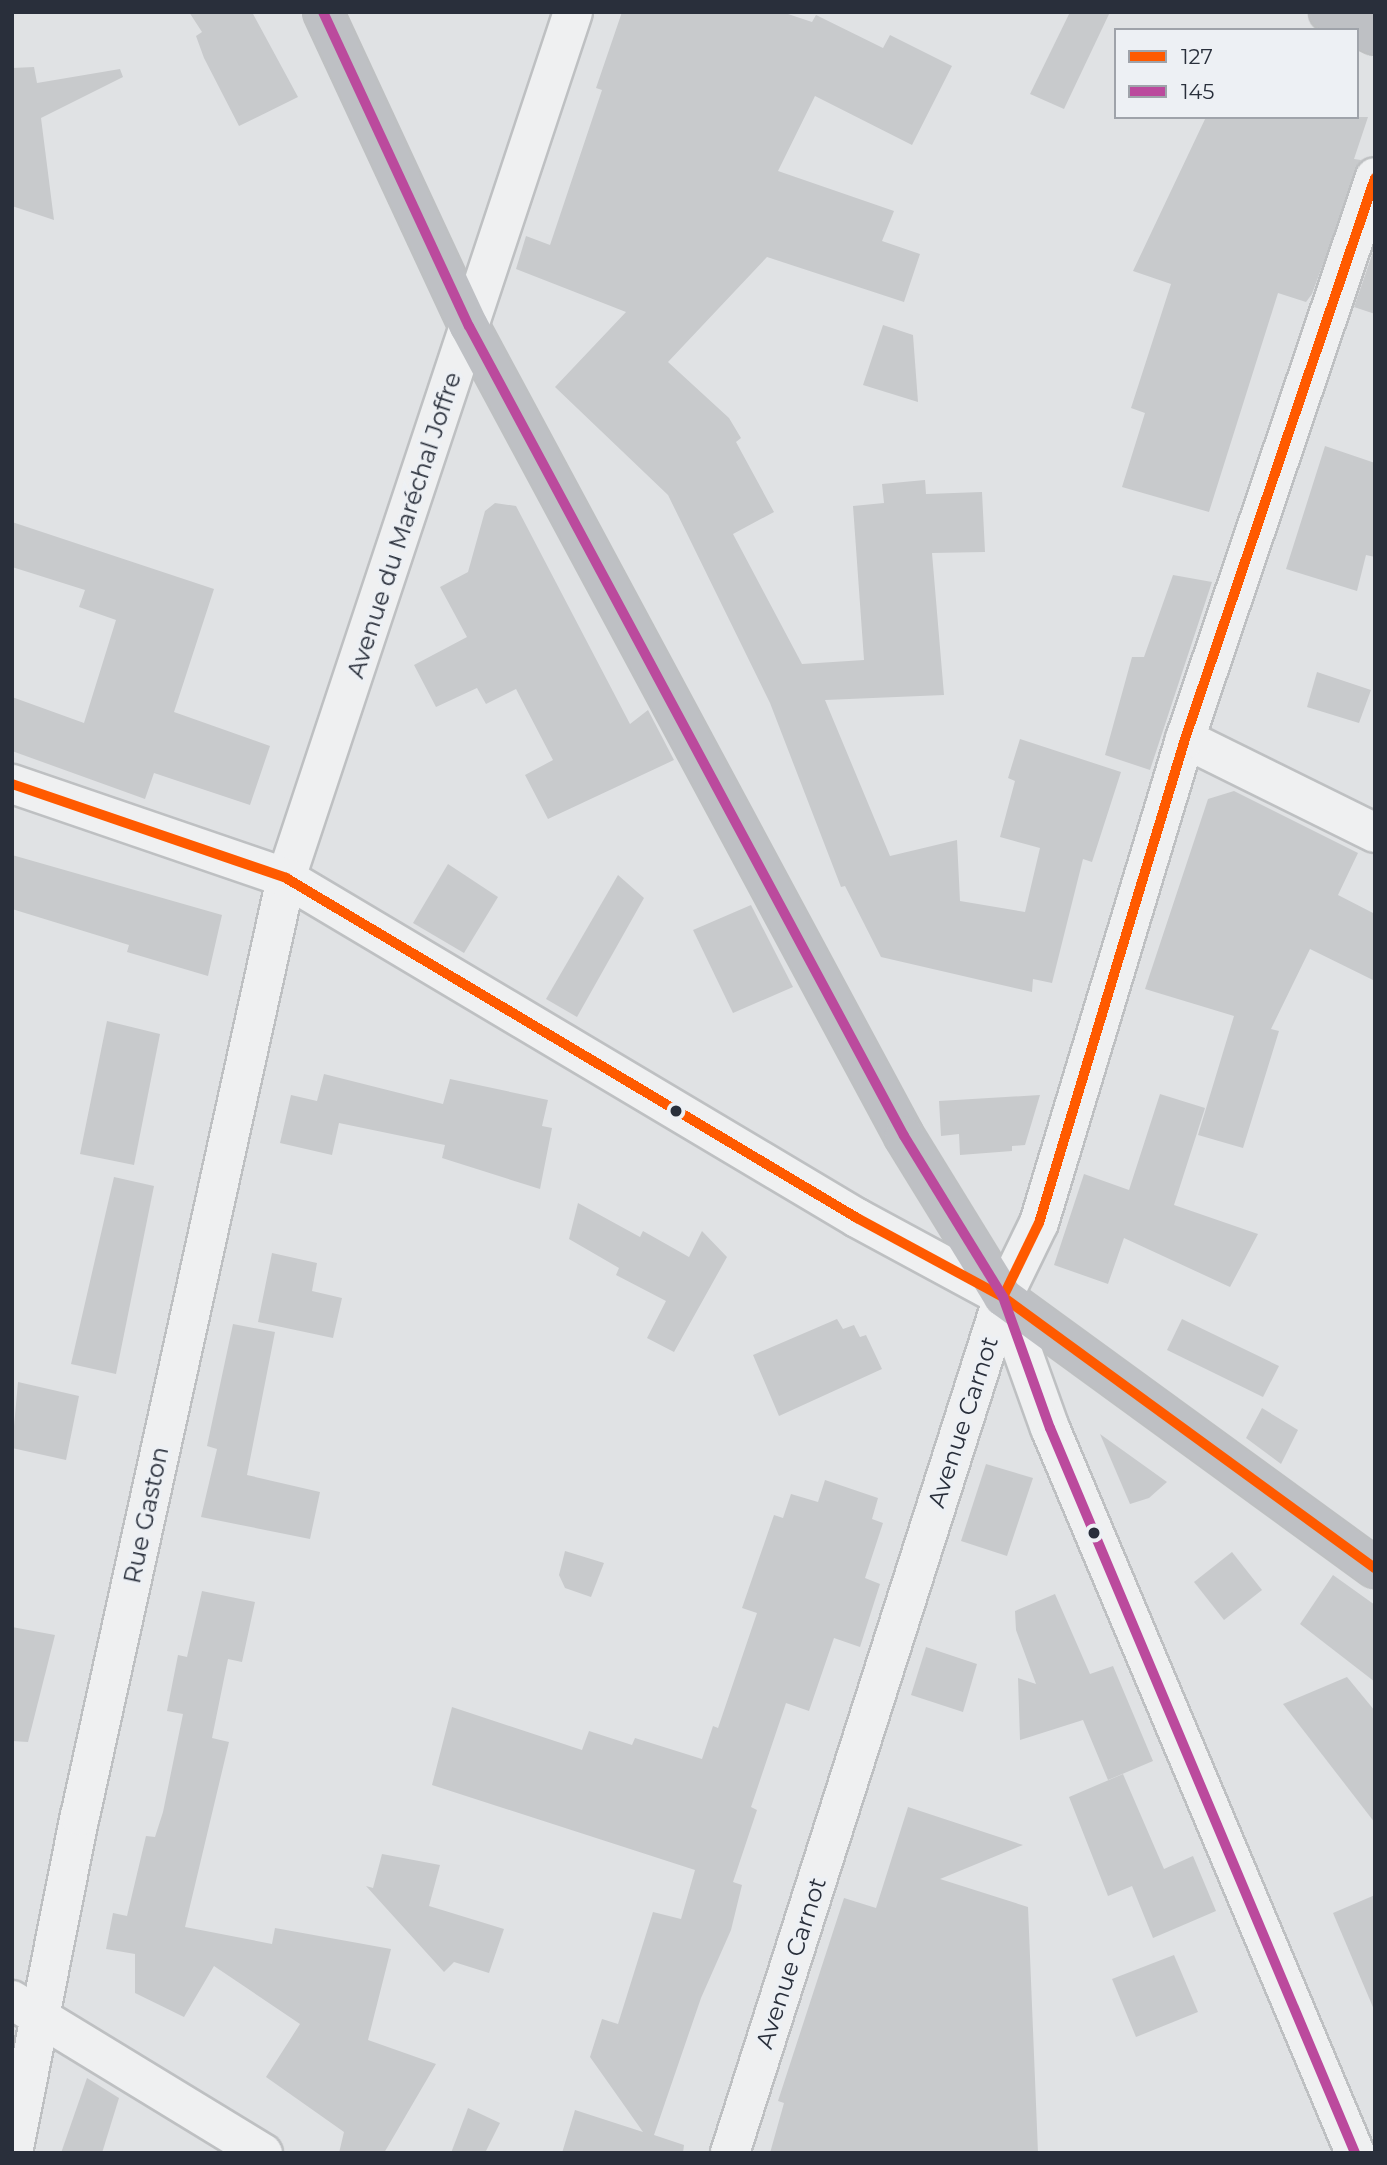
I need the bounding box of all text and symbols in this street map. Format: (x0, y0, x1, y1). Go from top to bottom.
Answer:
legend (1114, 28, 1359, 119)
text: 127 (1181, 44, 1213, 69)
text: 145 (1181, 79, 1214, 104)
street label: Avenue du Maréchal Joffre (341, 368, 467, 682)
unlabelled marker (669, 1104, 683, 1118)
street label: Avenue Carnot (922, 1333, 1004, 1511)
street label: Rue Gaston (117, 1444, 175, 1586)
unlabelled marker (1087, 1526, 1101, 1540)
street label: Avenue Carnot (750, 1874, 832, 2052)

